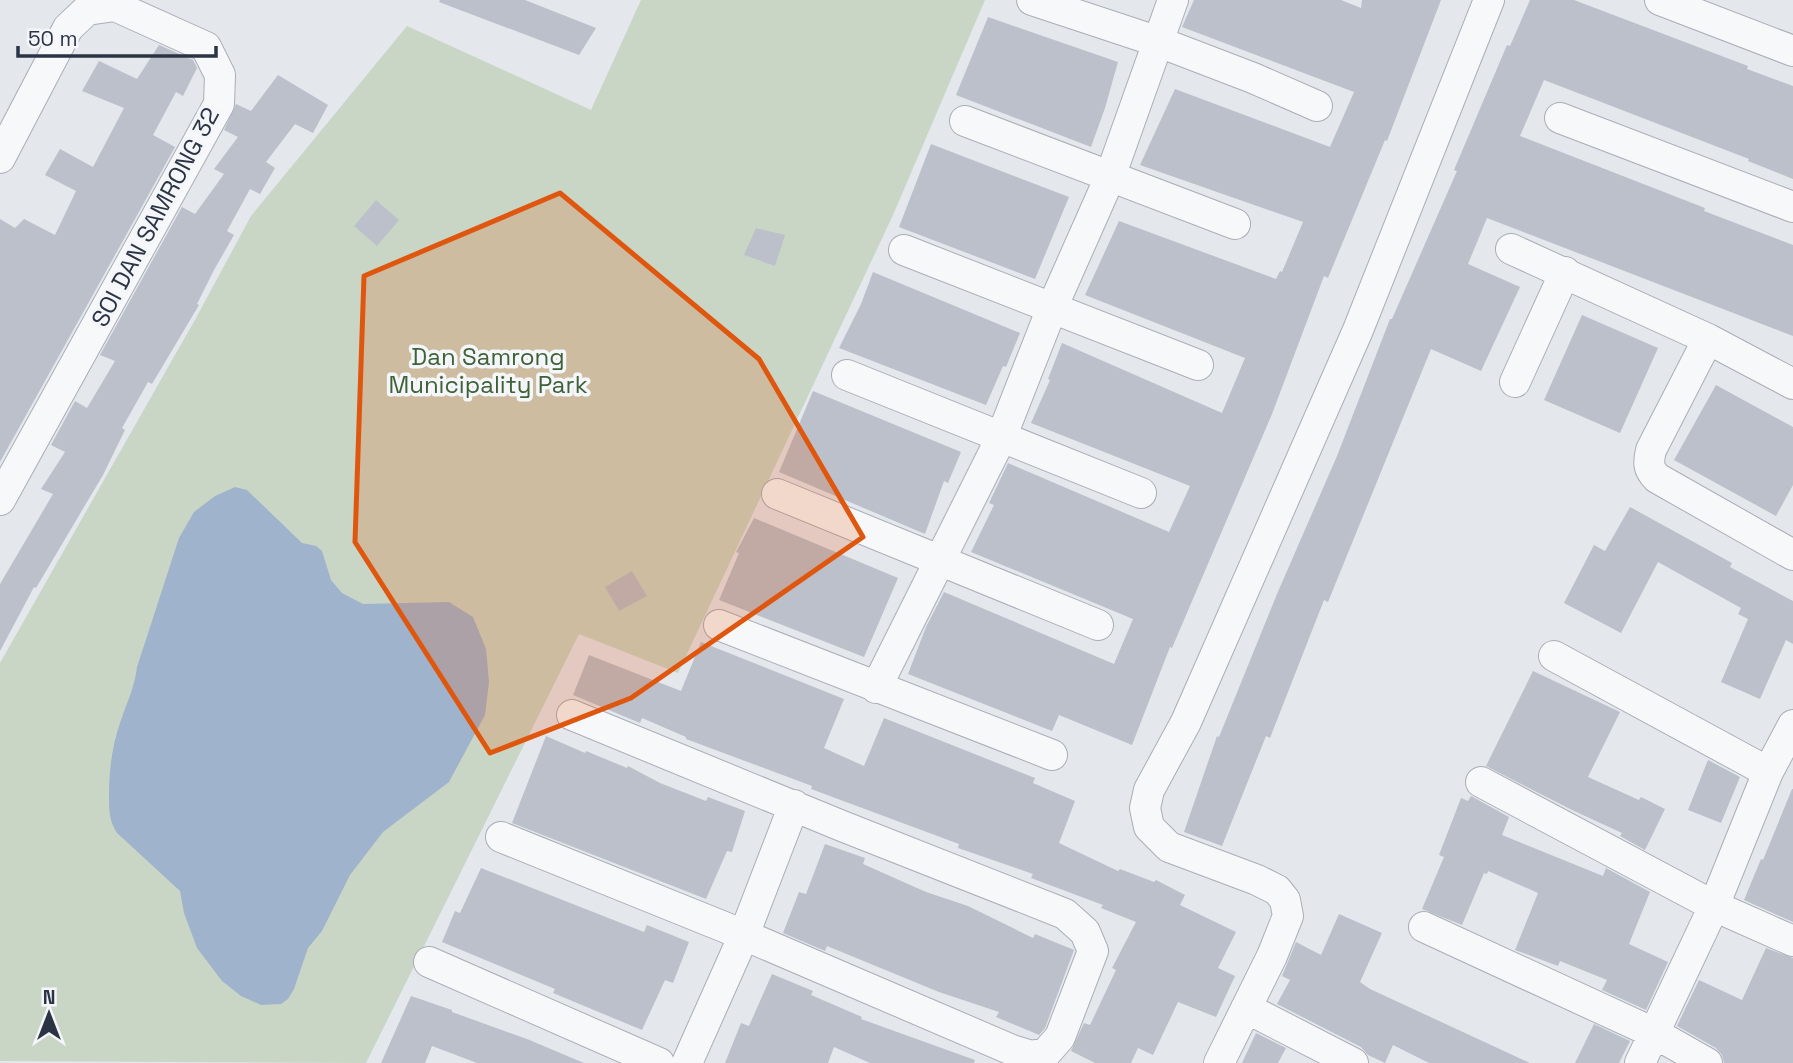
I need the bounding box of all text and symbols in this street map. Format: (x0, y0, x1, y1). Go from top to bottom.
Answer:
scale bar (18, 14, 215, 58)
text: 50 m (28, 25, 78, 52)
street label: SOI DAN SAMRONG 32 (84, 102, 226, 332)
park label: Dan Samrong Municipality Park (388, 341, 588, 400)
north arrow (14, 979, 84, 1049)
text: N (43, 985, 55, 1010)

